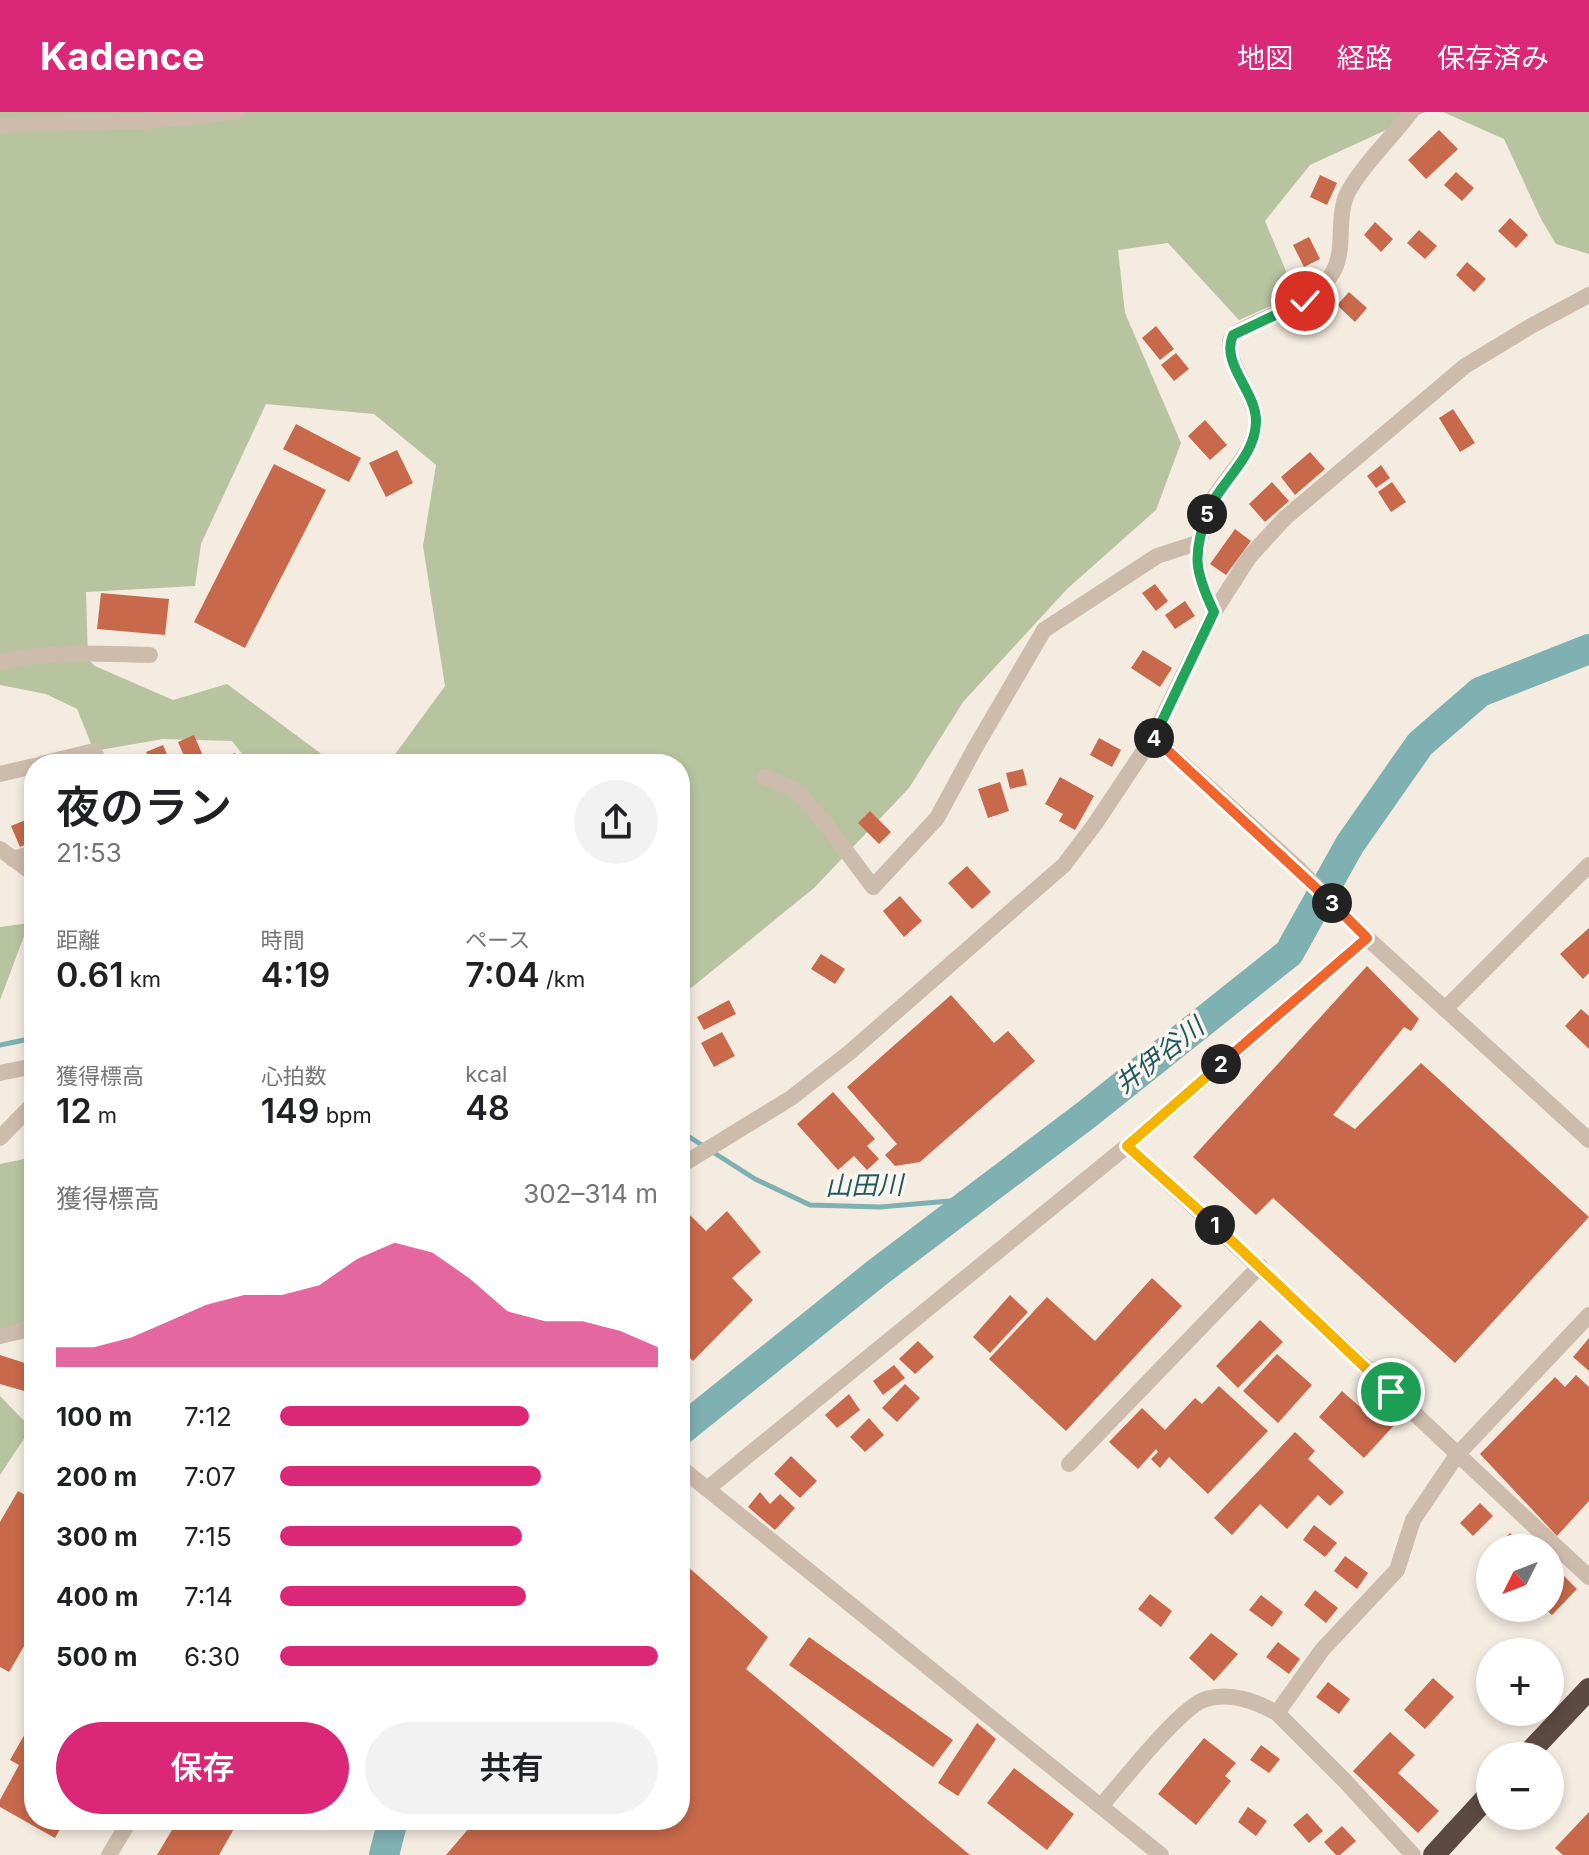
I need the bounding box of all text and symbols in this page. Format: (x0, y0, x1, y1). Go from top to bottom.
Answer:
text: Kadence (40, 33, 205, 79)
text: 地図 (1237, 41, 1293, 75)
text: 経路 (1337, 41, 1393, 75)
text: 保存済み (1437, 41, 1549, 75)
pin (1271, 267, 1339, 335)
icon: check (1283, 279, 1327, 323)
pin: 5 (1187, 494, 1227, 534)
text: 5 (1200, 501, 1214, 527)
pin: 4 (1134, 718, 1174, 758)
text: 4 (1147, 725, 1161, 751)
text: 夜のラン (56, 780, 232, 834)
button: share (574, 780, 658, 864)
text: 21:53 (56, 837, 122, 868)
pin: 3 (1312, 883, 1352, 923)
text: 3 (1325, 890, 1339, 916)
text: 距離 (56, 927, 100, 953)
text: 時間 (261, 927, 305, 953)
text: ペース (465, 927, 530, 953)
text: 0.61 (56, 954, 124, 995)
text: 4:19 (261, 954, 330, 995)
text: 7:04 (465, 954, 540, 995)
text: km (124, 966, 161, 992)
text: /km (540, 966, 585, 992)
water label: 井伊谷川 (1108, 1009, 1212, 1099)
pin: 2 (1201, 1044, 1241, 1084)
text: 2 (1214, 1051, 1228, 1077)
text: kcal (465, 1061, 507, 1087)
text: 獲得標高 (56, 1063, 144, 1089)
text: 心拍数 (261, 1063, 327, 1089)
text: 48 (465, 1087, 510, 1128)
text: 12 (56, 1090, 92, 1131)
text: 149 (261, 1090, 319, 1131)
text: m (92, 1102, 117, 1128)
text: bpm (319, 1102, 372, 1128)
water label: 山田川 (825, 1169, 906, 1201)
text: 302–314 m (523, 1178, 658, 1209)
text: 獲得標高 (56, 1183, 160, 1214)
pin: 1 (1195, 1205, 1235, 1245)
text: 1 (1210, 1212, 1220, 1238)
pin (1357, 1358, 1425, 1426)
icon: arrive (1369, 1370, 1413, 1414)
text: 100 m (56, 1401, 132, 1432)
text: 7:12 (184, 1401, 232, 1432)
text: 200 m (56, 1461, 137, 1492)
text: 7:07 (184, 1461, 236, 1492)
text: 300 m (56, 1521, 138, 1552)
text: 7:15 (184, 1521, 232, 1552)
north arrow (1476, 1534, 1564, 1622)
map controls (1476, 1534, 1564, 1830)
text: 400 m (56, 1581, 139, 1612)
text: 7:14 (184, 1581, 233, 1612)
button: + (1476, 1638, 1564, 1726)
text: 500 m (56, 1641, 138, 1672)
text: 6:30 (184, 1641, 240, 1672)
button: 保存 (56, 1722, 349, 1814)
button: 共有 (365, 1722, 658, 1814)
button: − (1476, 1742, 1564, 1830)

